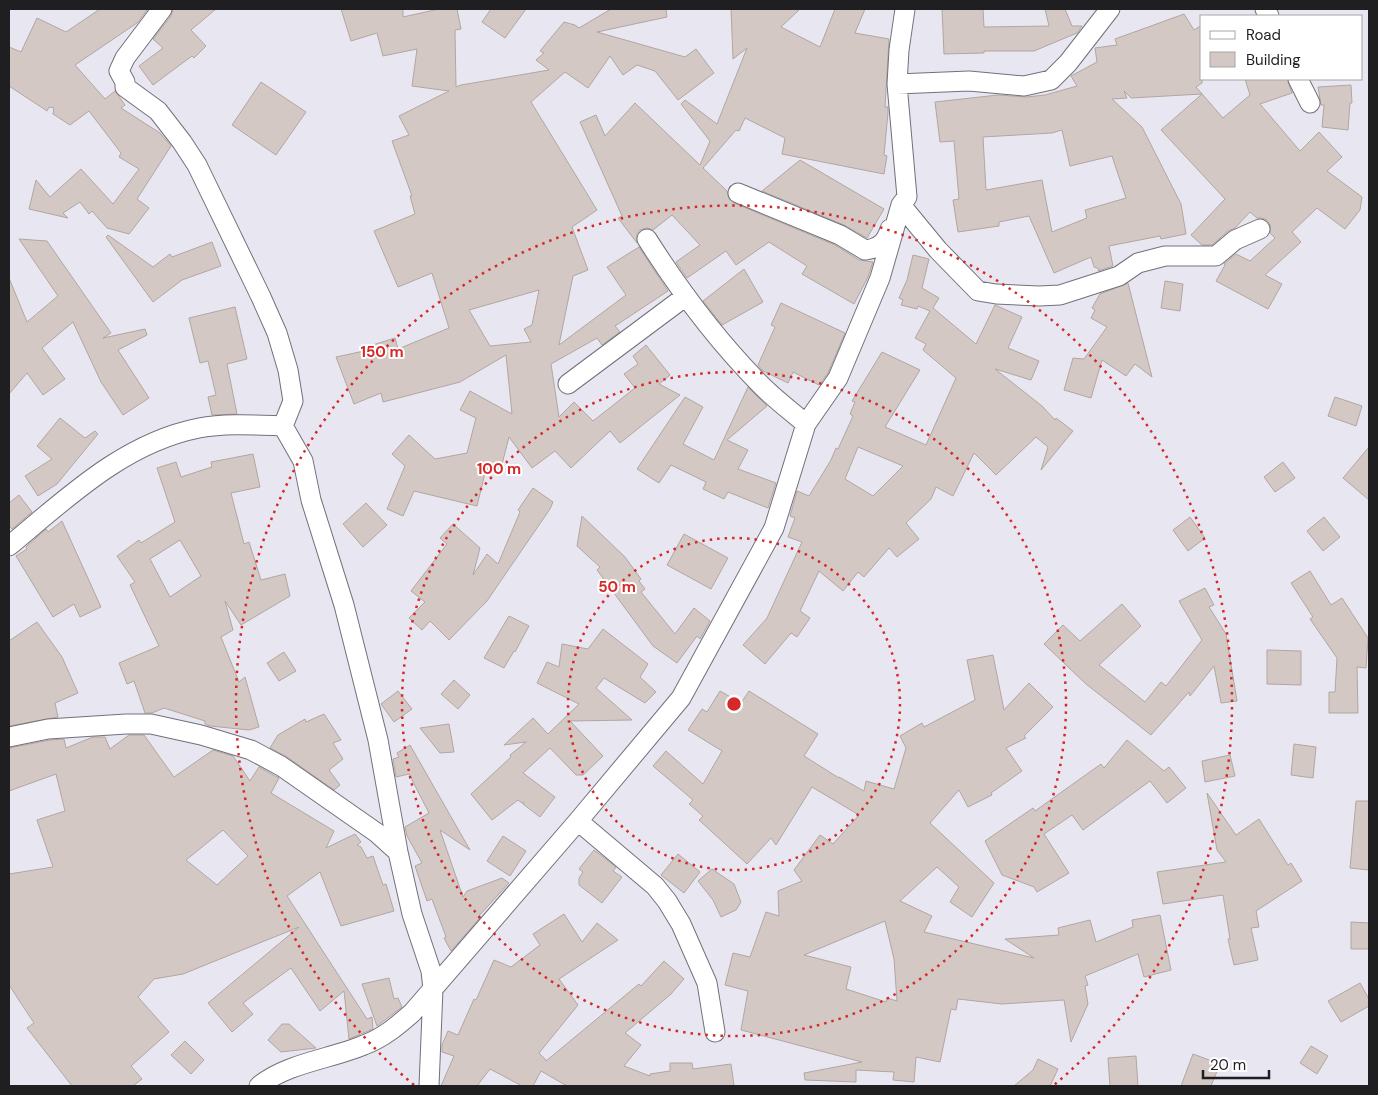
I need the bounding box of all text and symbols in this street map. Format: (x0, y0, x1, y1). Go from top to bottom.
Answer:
legend (1200, 15, 1363, 80)
text: Road (1246, 25, 1281, 45)
text: Building (1246, 50, 1301, 70)
text: 150 m (361, 342, 404, 362)
text: 100 m (477, 459, 521, 479)
text: 50 m (598, 577, 636, 597)
centre of rings (725, 695, 743, 713)
scale bar (1203, 1048, 1269, 1080)
text: 20 m (1210, 1055, 1246, 1075)

